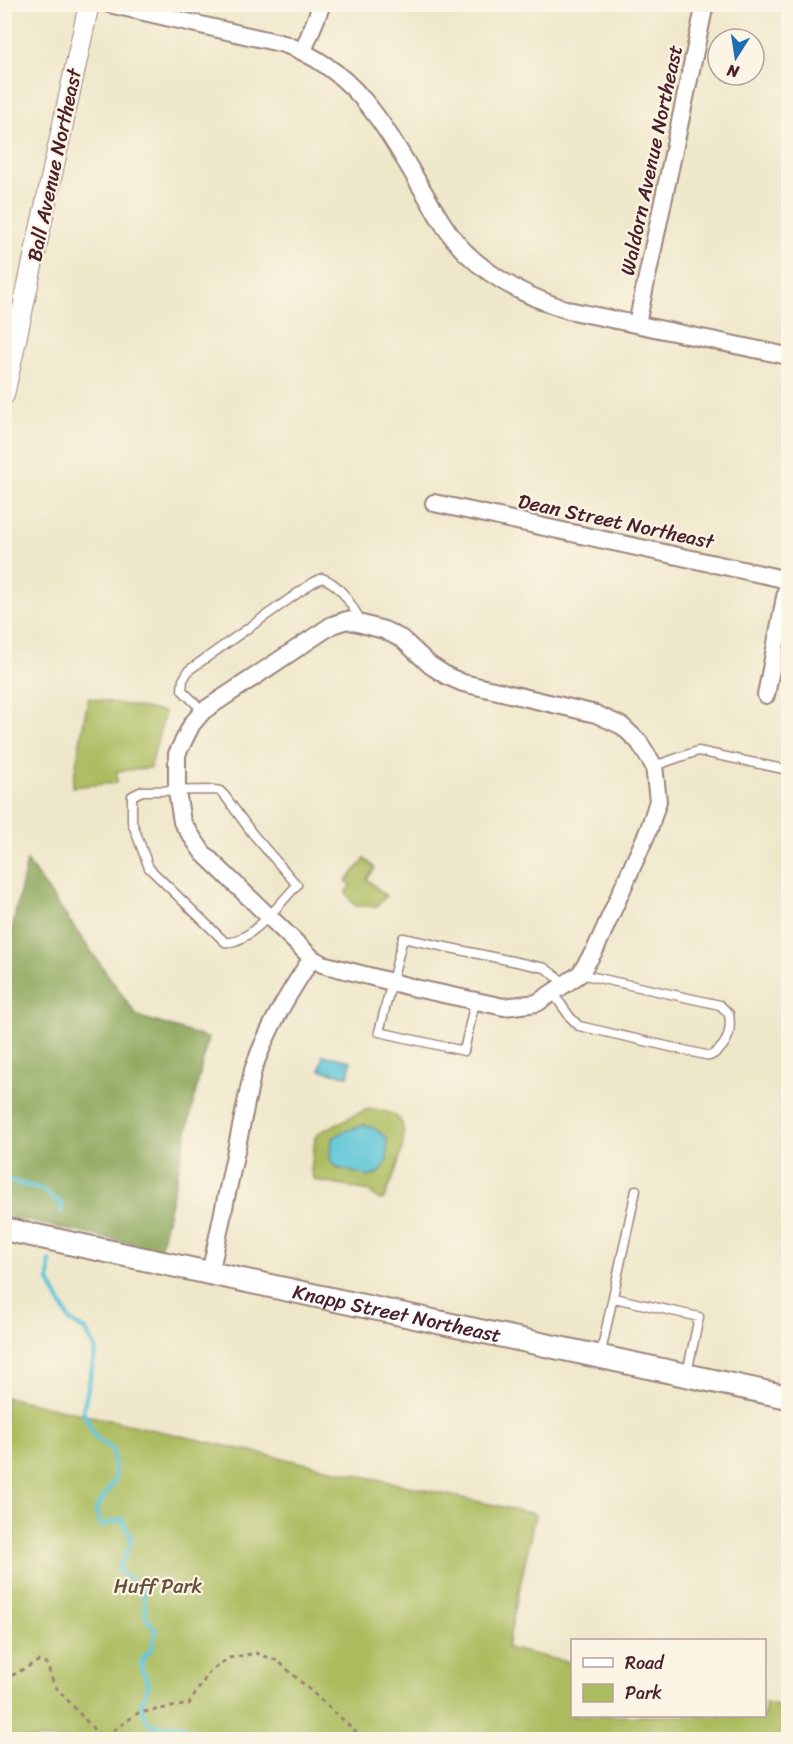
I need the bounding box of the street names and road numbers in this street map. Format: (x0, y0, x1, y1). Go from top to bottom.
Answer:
street label: Waldorn Avenue Northeast (610, 41, 693, 278)
street label: Ball Avenue Northeast (17, 64, 92, 265)
street label: Dean Street Northeast (515, 484, 718, 560)
street label: Knapp Street Northeast (290, 1274, 505, 1353)

